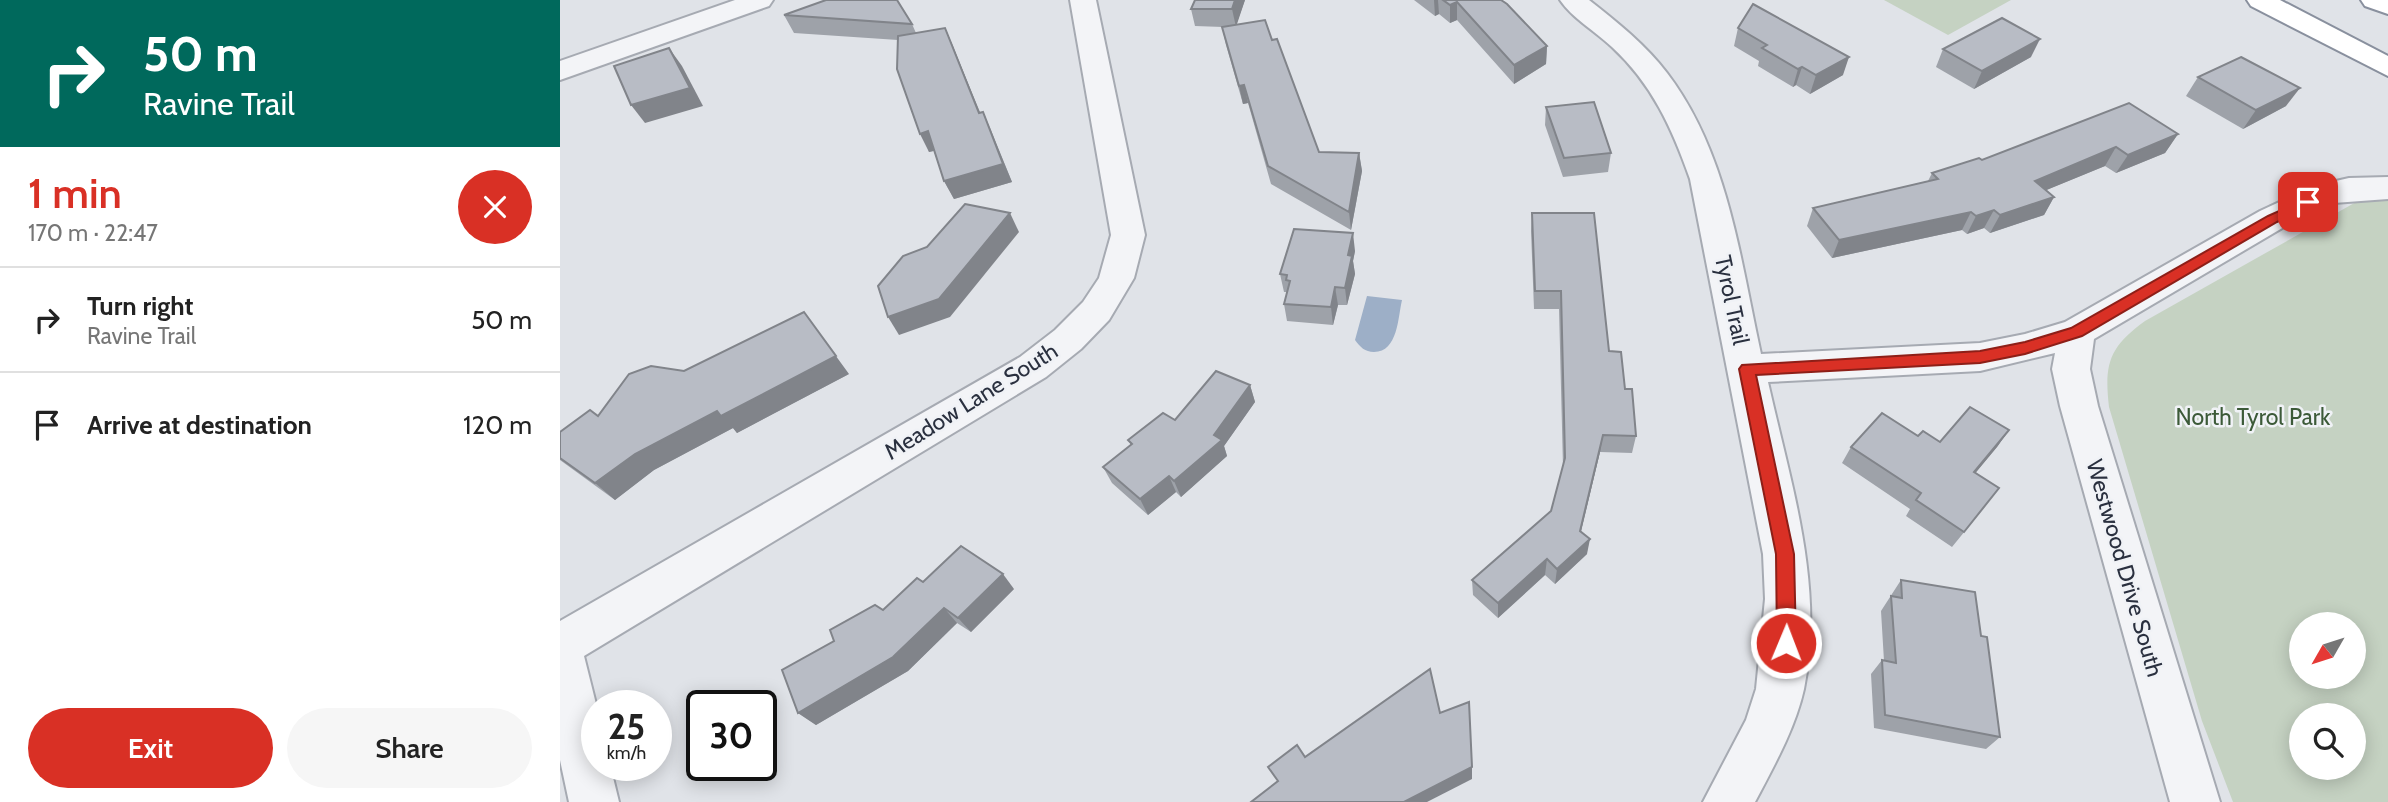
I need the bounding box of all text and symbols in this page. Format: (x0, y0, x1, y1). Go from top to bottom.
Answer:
text: 50 m (143, 24, 258, 83)
icon: right (28, 28, 119, 119)
text: Ravine Trail (143, 84, 295, 123)
text: 1 min (28, 167, 122, 219)
button: close (458, 170, 532, 244)
pin (2278, 172, 2338, 232)
icon: arrive (2289, 183, 2327, 221)
text: 170 m · 22:47 (28, 219, 158, 247)
street label: Tyrol Trail (1709, 253, 1755, 348)
text: Turn right (87, 290, 193, 322)
icon: right (28, 301, 66, 339)
text: 50 m (471, 304, 532, 336)
text: Ravine Trail (87, 322, 196, 350)
street label: Meadow Lane South (879, 336, 1063, 466)
park label: North Tyrol Park (2176, 403, 2331, 431)
icon: arrive (28, 406, 66, 444)
text: Arrive at destination (87, 409, 312, 441)
text: 120 m (463, 409, 532, 441)
street label: Westwood Drive South (2081, 456, 2169, 680)
position arrow (1749, 606, 1823, 680)
north arrow (2289, 612, 2366, 690)
map controls (2289, 612, 2366, 780)
speed limit sign: 30 (686, 690, 777, 781)
button: search (2289, 703, 2366, 780)
text: 25 (608, 705, 645, 748)
button: Exit (28, 708, 273, 788)
button: Share (287, 708, 532, 788)
text: km/h (607, 742, 646, 764)

